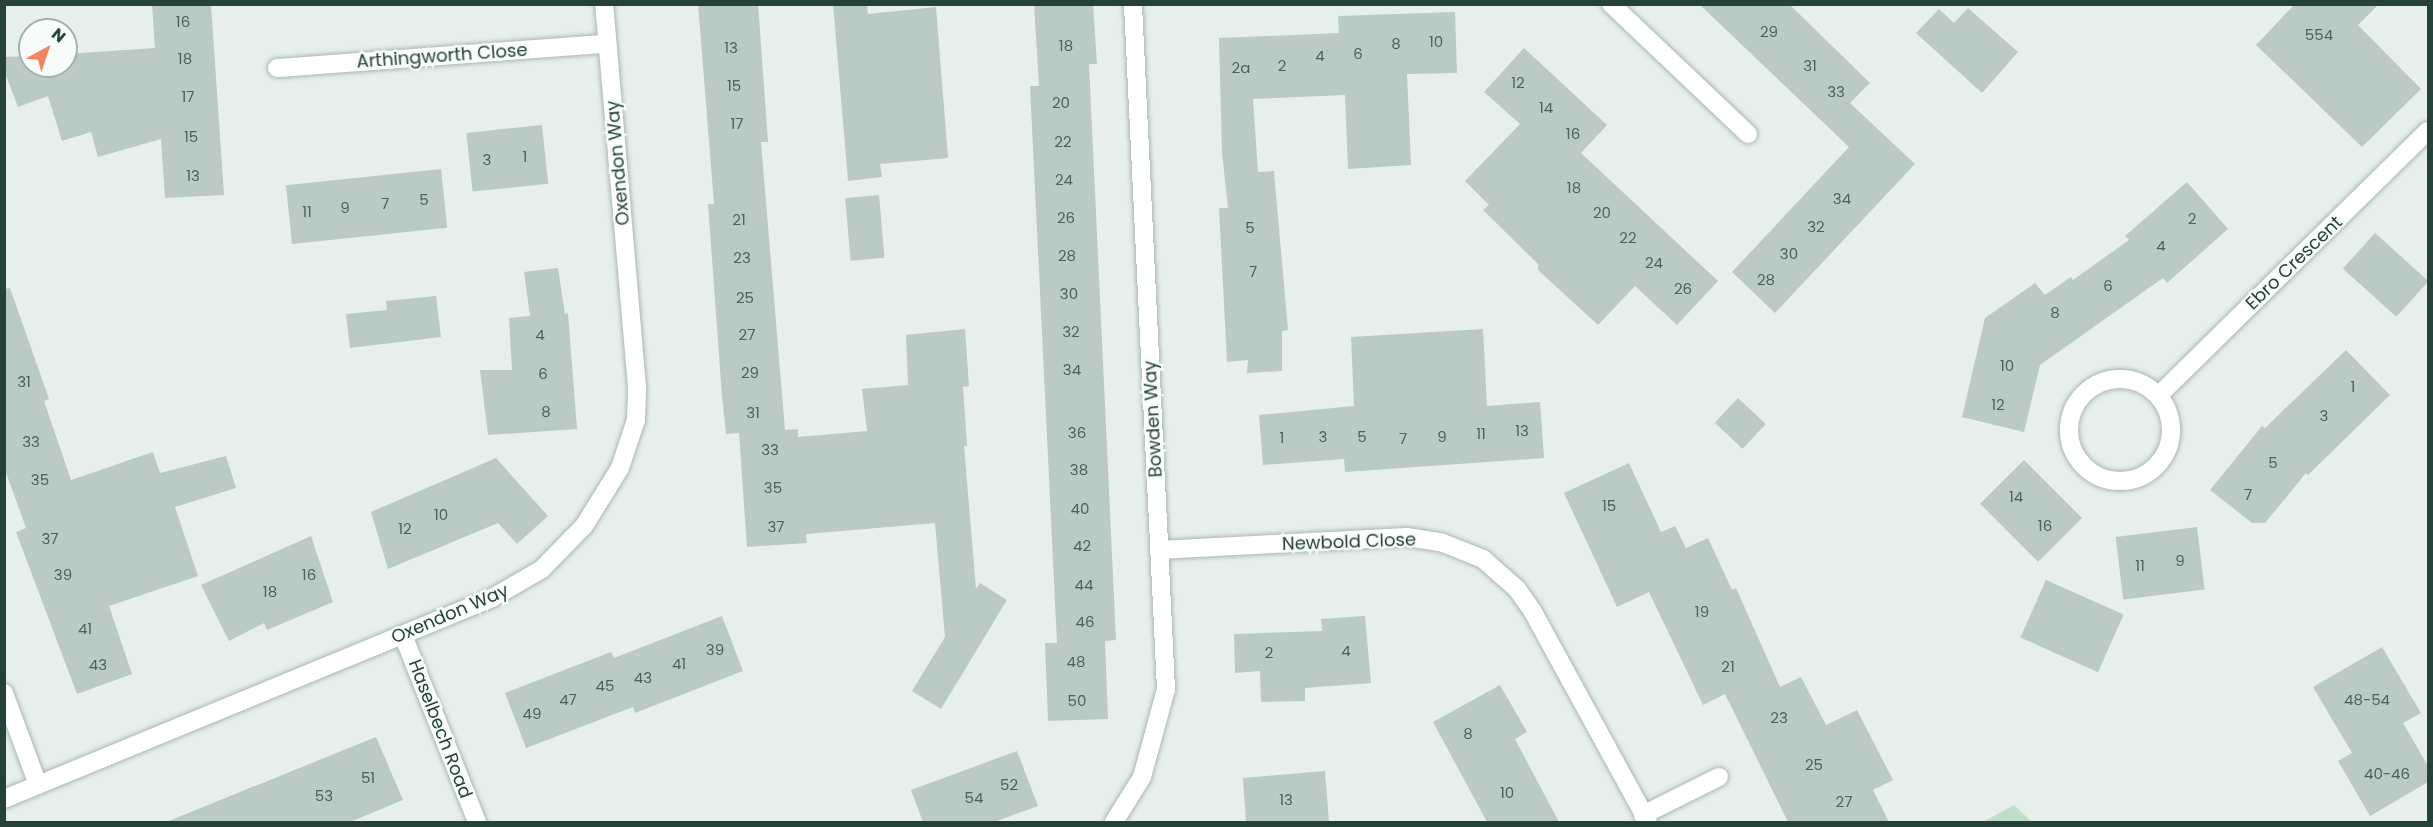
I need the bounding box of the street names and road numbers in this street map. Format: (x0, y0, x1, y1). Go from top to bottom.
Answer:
street label: Arthingworth Close (356, 39, 528, 73)
street label: Oxendon Way (602, 100, 634, 226)
street label: Ebro Crescent (2241, 212, 2347, 314)
street label: Bowden Way (1139, 360, 1167, 478)
street label: Newbold Close (1282, 529, 1416, 555)
street label: Oxendon Way (388, 580, 512, 648)
street label: Haselbech Road (404, 657, 476, 801)

